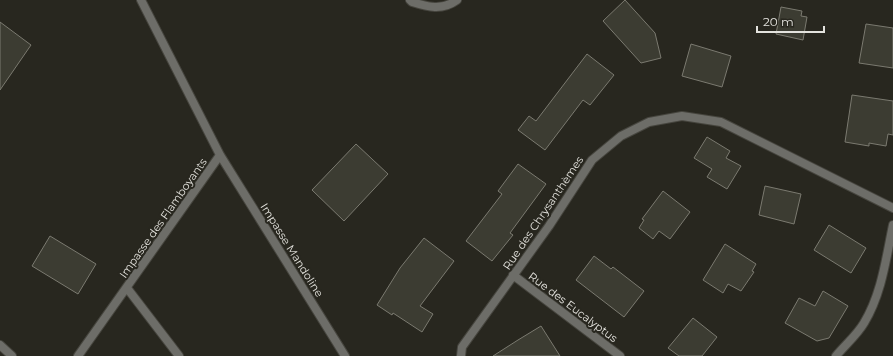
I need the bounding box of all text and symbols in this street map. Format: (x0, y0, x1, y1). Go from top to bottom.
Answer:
scale bar (757, 8, 824, 34)
text: 20 m (763, 14, 794, 29)
street label: Rue des Chrysanthèmes (500, 153, 587, 273)
street label: Impasse des Flamboyants (116, 155, 210, 281)
street label: Impasse Mandoline (257, 201, 327, 300)
street label: Rue des Eucalyptus (526, 269, 621, 346)

